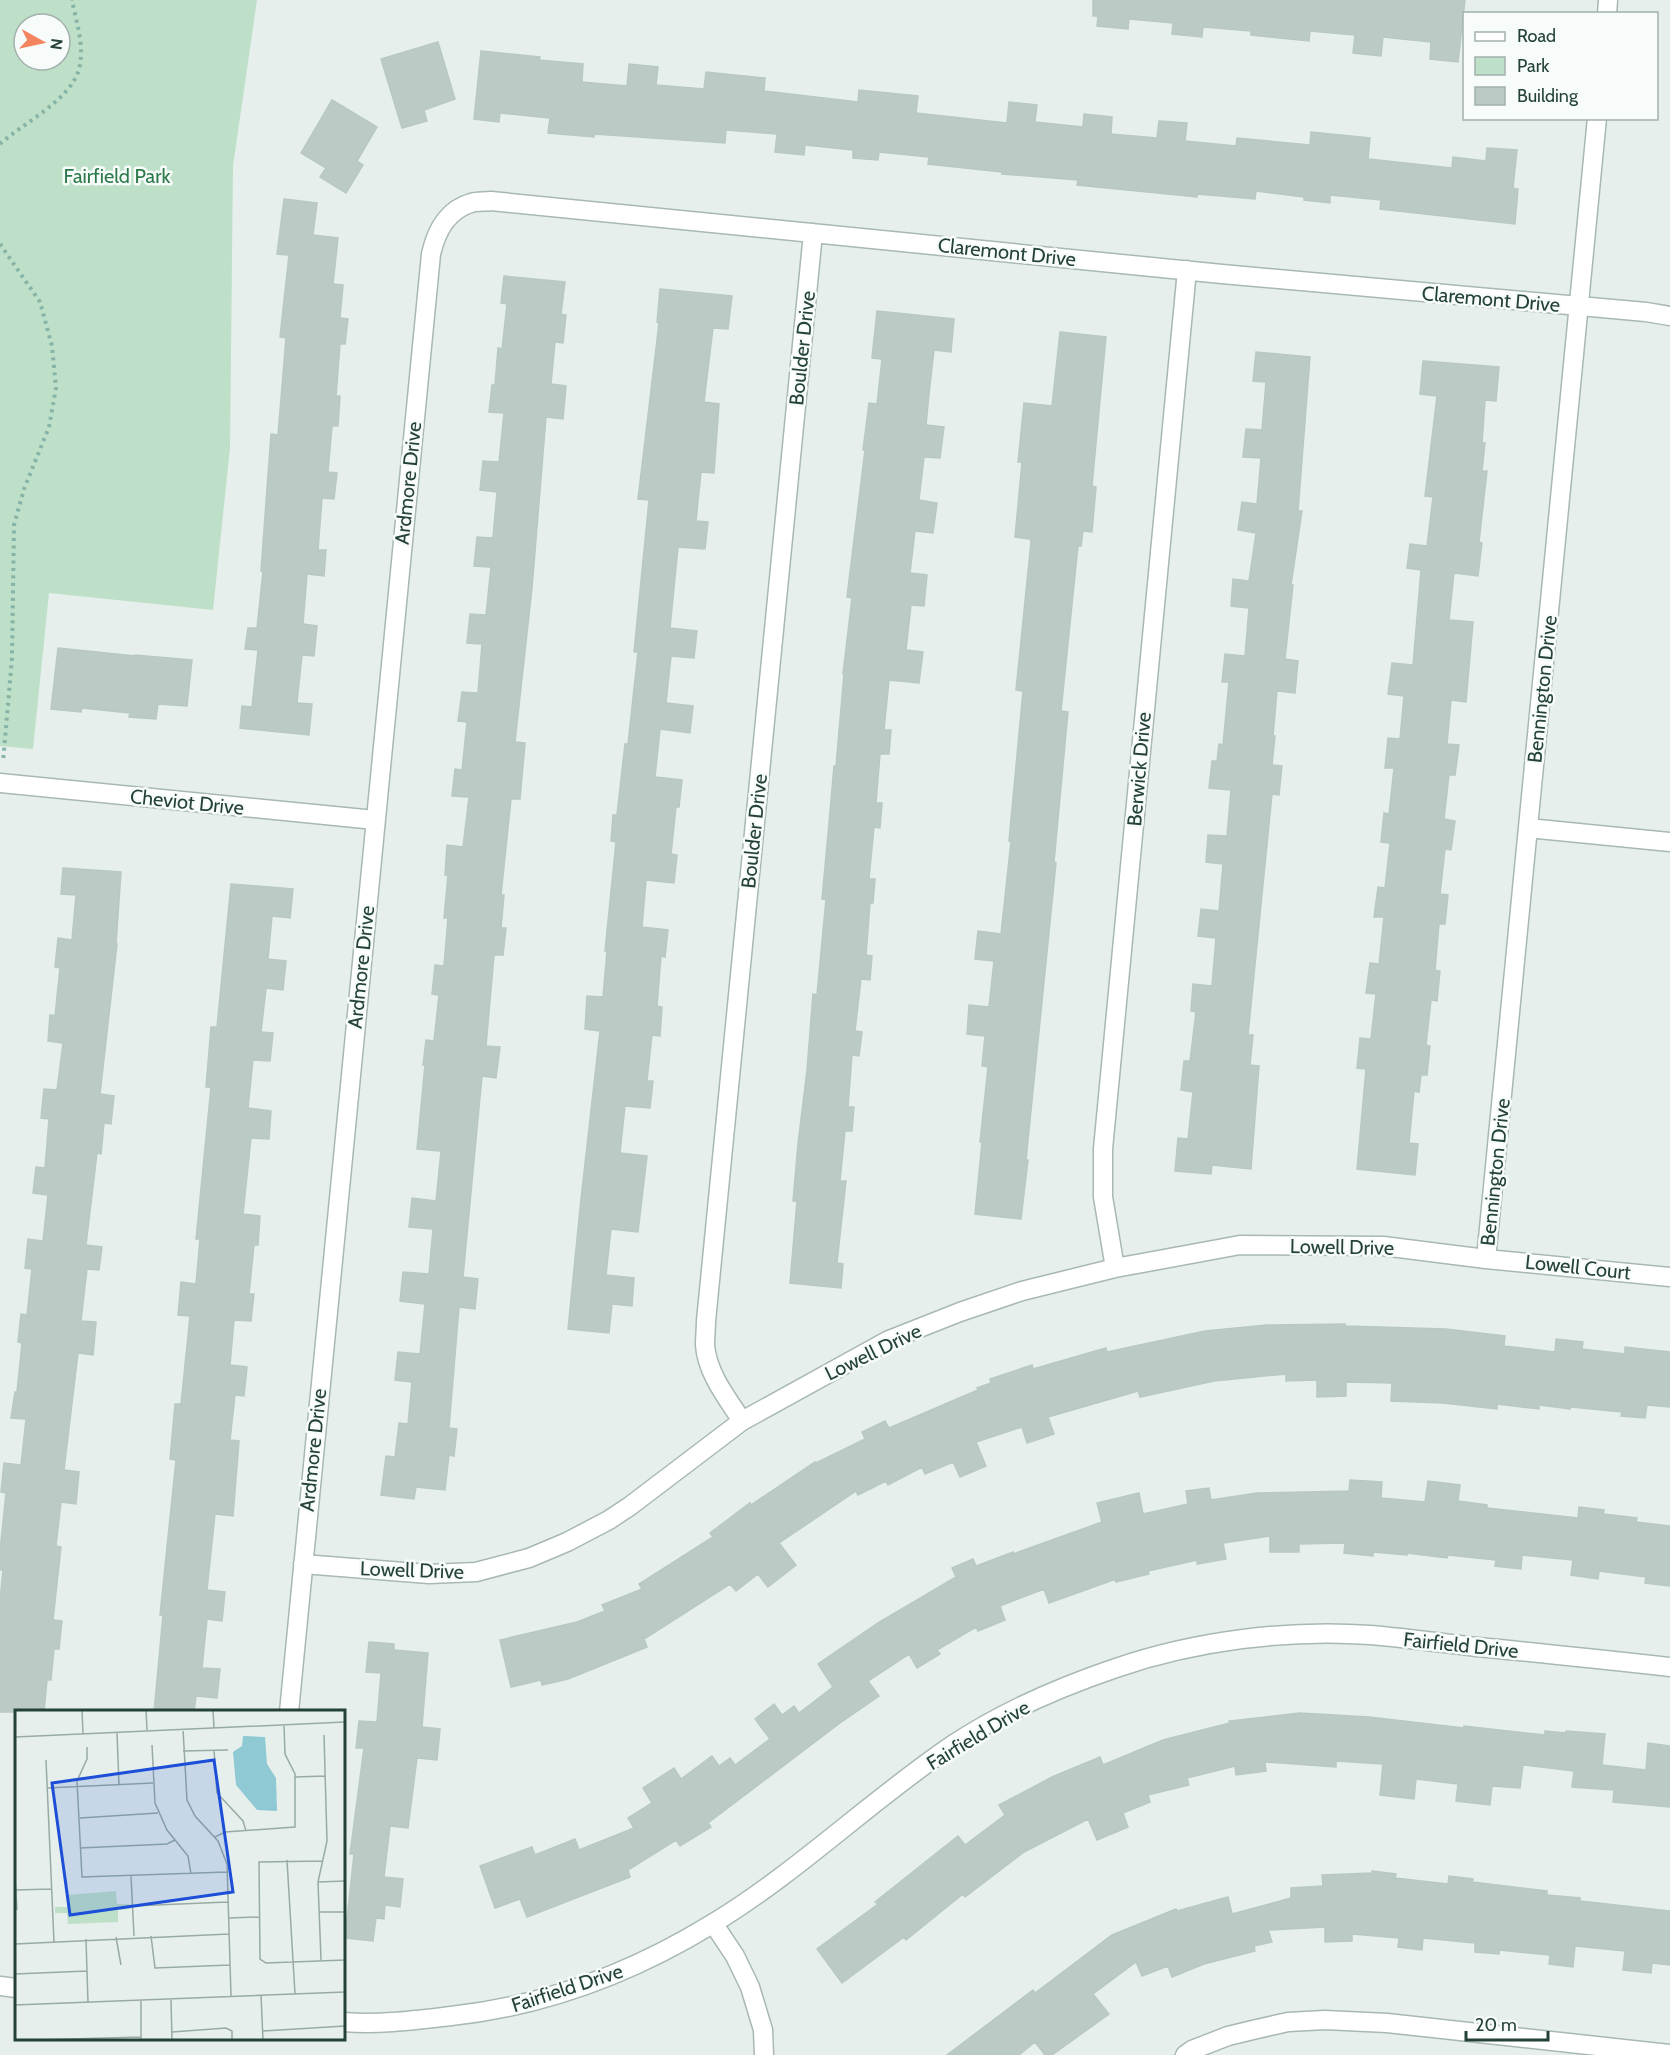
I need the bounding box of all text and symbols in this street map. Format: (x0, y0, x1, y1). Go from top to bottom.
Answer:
north arrow (12, 12, 72, 72)
legend (1463, 12, 1658, 120)
text: Road (1517, 25, 1556, 47)
text: N (46, 37, 67, 51)
text: Park (1517, 55, 1550, 77)
text: Building (1517, 85, 1579, 107)
park label: Fairfield Park (64, 164, 170, 188)
street label: Claremont Drive (937, 233, 1077, 271)
street label: Claremont Drive (1421, 281, 1561, 317)
street label: Boulder Drive (784, 290, 820, 406)
street label: Ardmore Drive (390, 420, 426, 546)
street label: Bennington Drive (1522, 614, 1562, 764)
street label: Berwick Drive (1122, 711, 1156, 827)
street label: Boulder Drive (736, 773, 772, 889)
street label: Cheviot Drive (129, 784, 245, 820)
street label: Ardmore Drive (343, 904, 379, 1030)
street label: Bennington Drive (1475, 1097, 1515, 1247)
street label: Lowell Drive (1290, 1234, 1394, 1260)
street label: Lowell Court (1524, 1250, 1632, 1284)
street label: Lowell Drive (821, 1318, 925, 1386)
street label: Ardmore Drive (295, 1387, 331, 1513)
street label: Lowell Drive (360, 1556, 464, 1584)
street label: Fairfield Drive (1402, 1627, 1520, 1663)
street label: Fairfield Drive (922, 1695, 1034, 1775)
inset map (15, 1710, 345, 2040)
street label: Fairfield Drive (508, 1959, 626, 2017)
scale bar (1466, 2004, 1548, 2042)
text: 20 m (1475, 2014, 1517, 2036)

